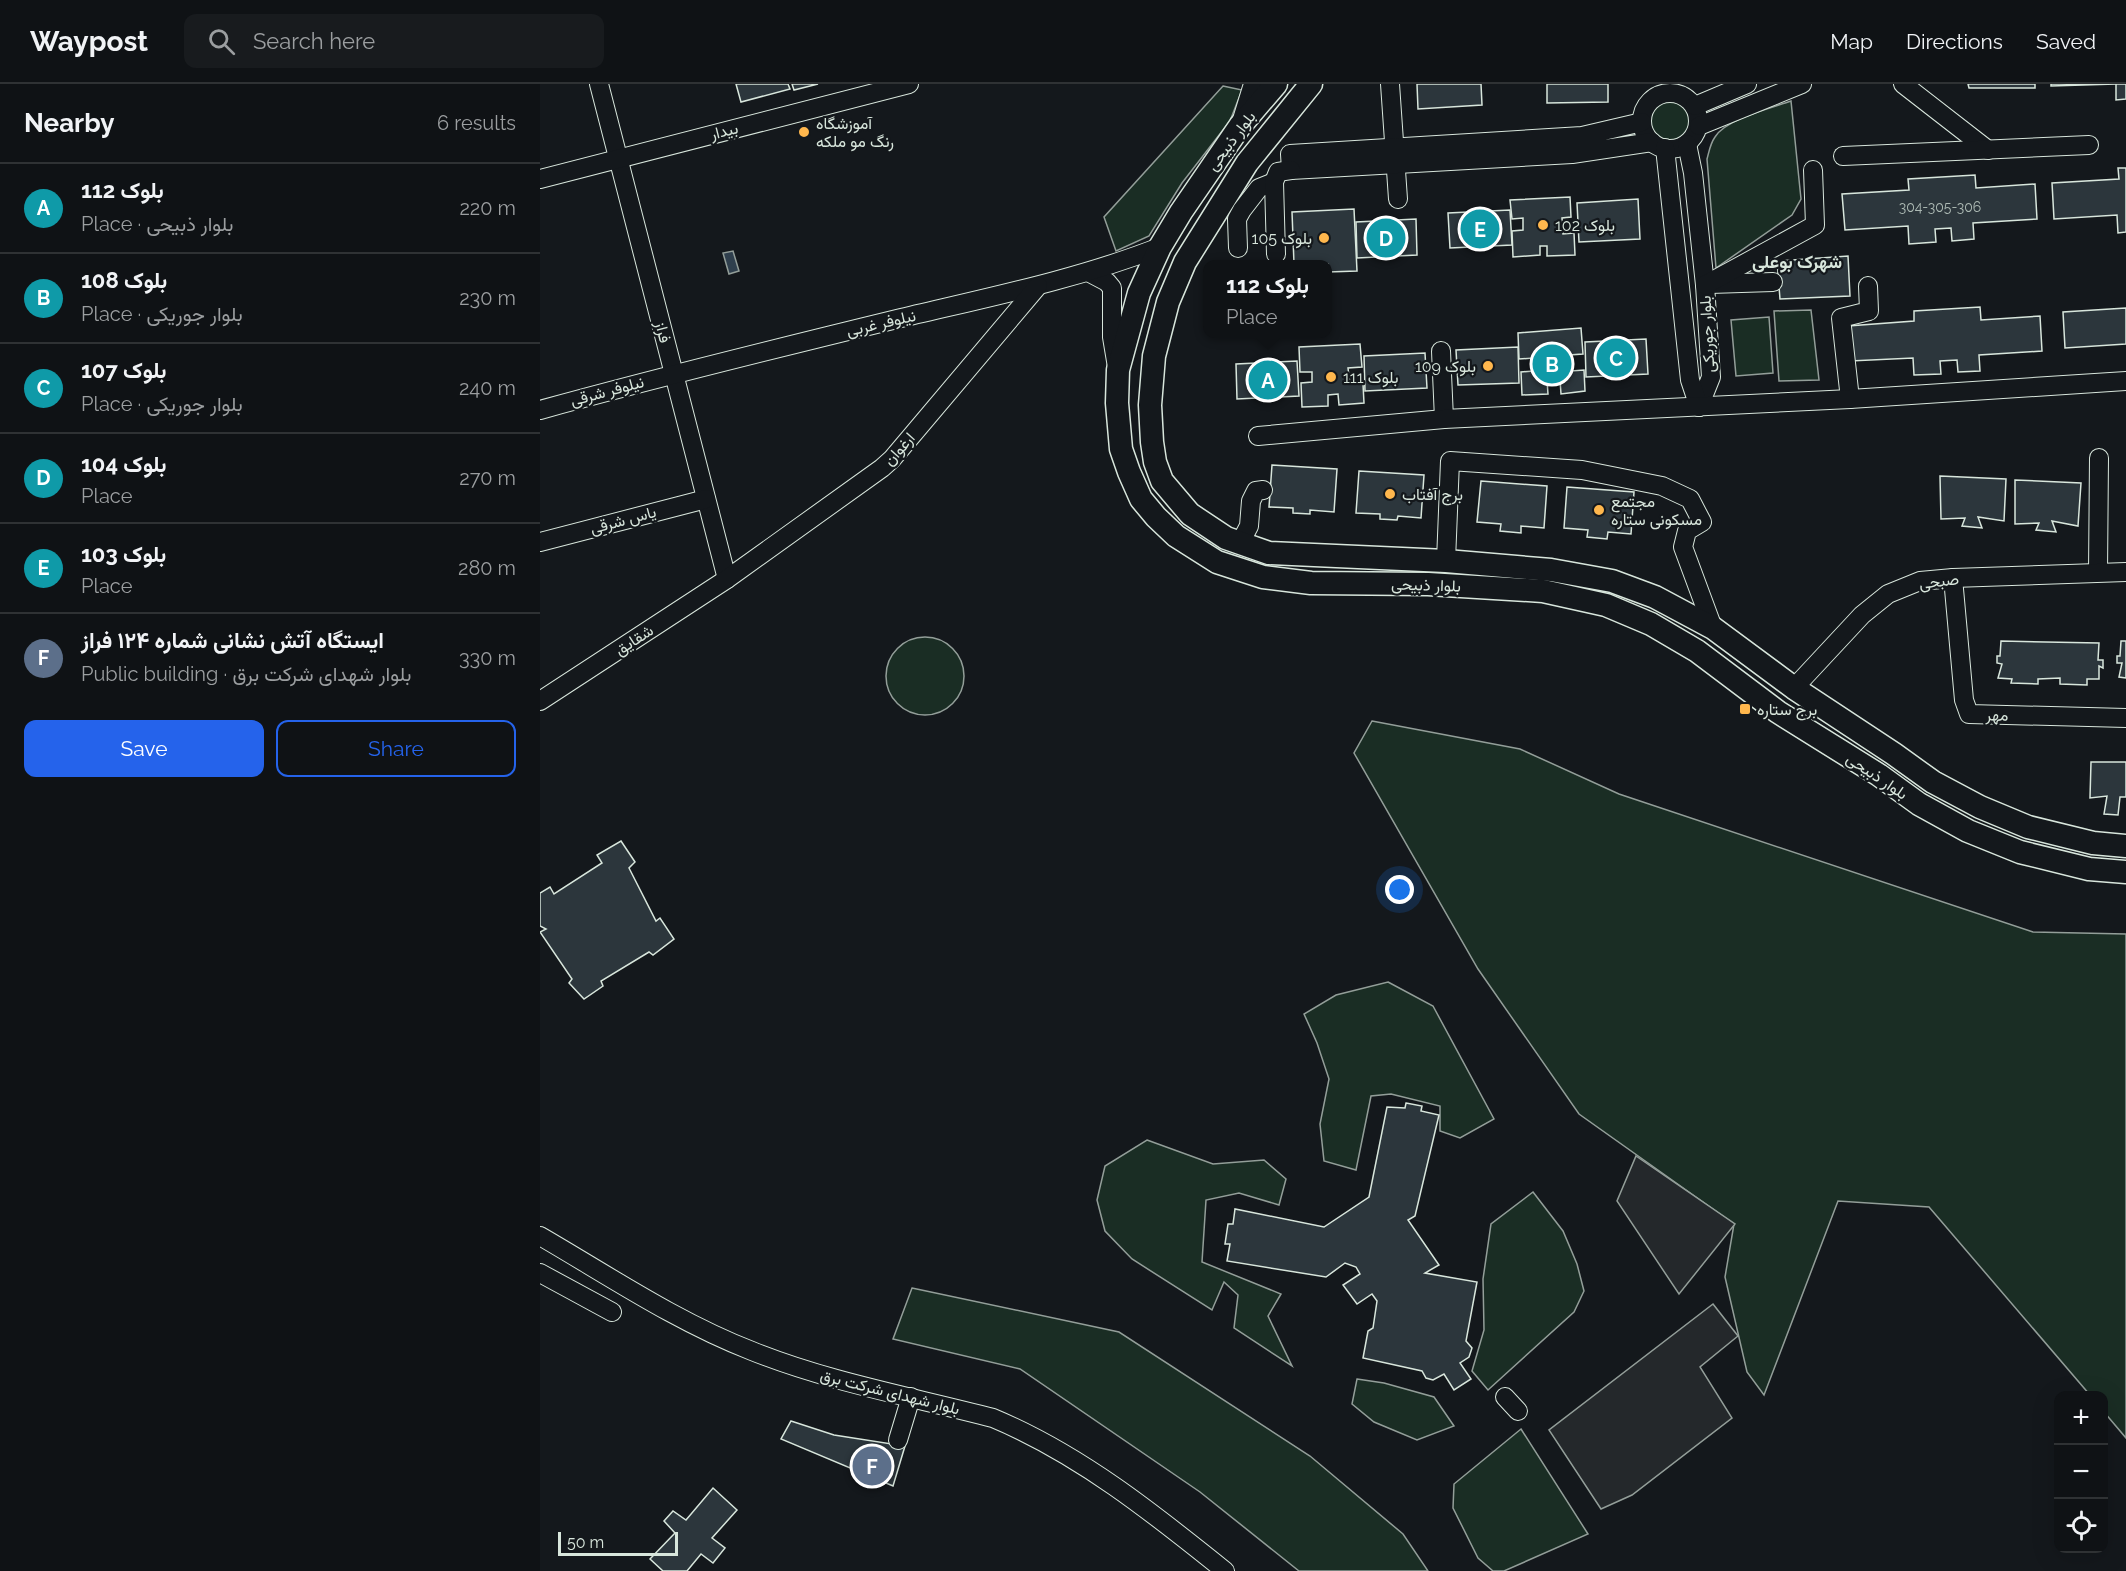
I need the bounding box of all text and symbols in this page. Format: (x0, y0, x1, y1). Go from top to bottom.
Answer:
search box (184, 14, 604, 68)
text: Waypost (30, 25, 148, 58)
icon: search (205, 25, 238, 58)
text: Search here (253, 28, 375, 54)
text: Map (1830, 29, 1873, 54)
text: Directions (1906, 29, 2003, 54)
text: Saved (2036, 29, 2096, 54)
street label: بلوار ذبیحی (1202, 107, 1260, 175)
text: Nearby (24, 108, 114, 138)
text: 6 results (437, 111, 516, 135)
place label: آموزشگاه رنگ مو ملکه (816, 114, 894, 152)
street label: بیدار (707, 118, 740, 145)
marker: آموزشگاه رنگ مو ملکه (797, 125, 811, 139)
text: بلوک 112 (81, 177, 164, 203)
text: A (37, 196, 50, 220)
text: 220 m (459, 196, 516, 220)
house number: 304-305-306 (1899, 199, 1981, 215)
pin: E (1460, 206, 1500, 252)
text: Place · بلوار ذبیحی (81, 212, 233, 236)
pin: D (1366, 216, 1406, 260)
place label: بلوک 102 (1555, 216, 1615, 236)
marker: بلوک 102 (1536, 218, 1550, 232)
place label: بلوک 105 (1252, 229, 1312, 249)
marker: بلوک 105 (1317, 231, 1331, 245)
district label: شهرک بوعلی (1752, 251, 1842, 273)
popup (1203, 260, 1332, 338)
text: بلوک 108 (81, 267, 167, 293)
text: بلوک 112 (1226, 272, 1309, 298)
text: B (37, 286, 50, 310)
text: 230 m (459, 286, 516, 310)
street label: بلوار جوریکی (1695, 295, 1720, 373)
text: Place · بلوار جوریکی (81, 302, 243, 326)
text: Place (1226, 305, 1278, 329)
street label: نیلوفر غربی (844, 306, 918, 341)
street label: فراز (650, 318, 675, 345)
pin: C (1596, 336, 1636, 380)
pin: B (1532, 342, 1572, 386)
text: بلوک 107 (81, 357, 166, 383)
place label: بلوک 109 (1415, 357, 1476, 377)
pin: A (1248, 358, 1288, 402)
marker: بلوک 109 (1481, 359, 1495, 373)
place label: بلوک 111 (1343, 368, 1399, 388)
marker: بلوک 111 (1324, 370, 1338, 384)
street label: نیلوفر شرقی (568, 372, 646, 411)
text: C (37, 376, 50, 400)
text: 240 m (459, 376, 516, 400)
text: Place · بلوار جوریکی (81, 392, 243, 416)
street label: ارغوان (879, 429, 919, 470)
text: بلوک 104 (81, 451, 167, 477)
text: D (36, 466, 51, 490)
text: 270 m (459, 466, 516, 490)
text: Place (81, 484, 132, 508)
place label: برج آفتاب (1402, 485, 1463, 506)
marker: برج آفتاب (1383, 487, 1397, 501)
place label: مجتمع مسکونی ستاره (1611, 492, 1702, 530)
street label: یاس شرقی (588, 502, 658, 539)
marker: مجتمع مسکونی ستاره (1592, 503, 1606, 517)
text: بلوک 103 (81, 541, 166, 567)
text: E (37, 556, 50, 580)
text: 280 m (458, 556, 516, 580)
street label: صبحی (1918, 569, 1960, 594)
text: Place (81, 574, 132, 598)
street label: بلوار ذبیحی (1391, 574, 1461, 597)
street label: شقایق (611, 621, 657, 660)
text: ایستگاه آتش نشانی شماره ۱۲۴ فراز (81, 627, 384, 653)
text: F (38, 646, 49, 670)
text: 330 m (459, 646, 516, 670)
text: Public building · بلوار شهدای شرکت برق (81, 662, 411, 686)
place label: برج ستاره (1757, 700, 1817, 721)
marker: برج ستاره (1738, 702, 1752, 716)
street label: مهر (1984, 705, 2009, 726)
button: Save (24, 720, 264, 777)
button: Share (276, 720, 516, 777)
street label: بلوار ذبیحی (1842, 749, 1911, 804)
your location (1385, 875, 1414, 904)
street label: بلوار شهدای شرکت برق (818, 1365, 962, 1420)
map controls (2054, 1391, 2108, 1553)
button: + (2054, 1391, 2108, 1445)
pin: F (852, 1444, 892, 1488)
button: − (2054, 1445, 2108, 1499)
button: locate (2054, 1499, 2108, 1553)
scale bar (558, 1529, 678, 1556)
text: 50 m (567, 1533, 604, 1552)

